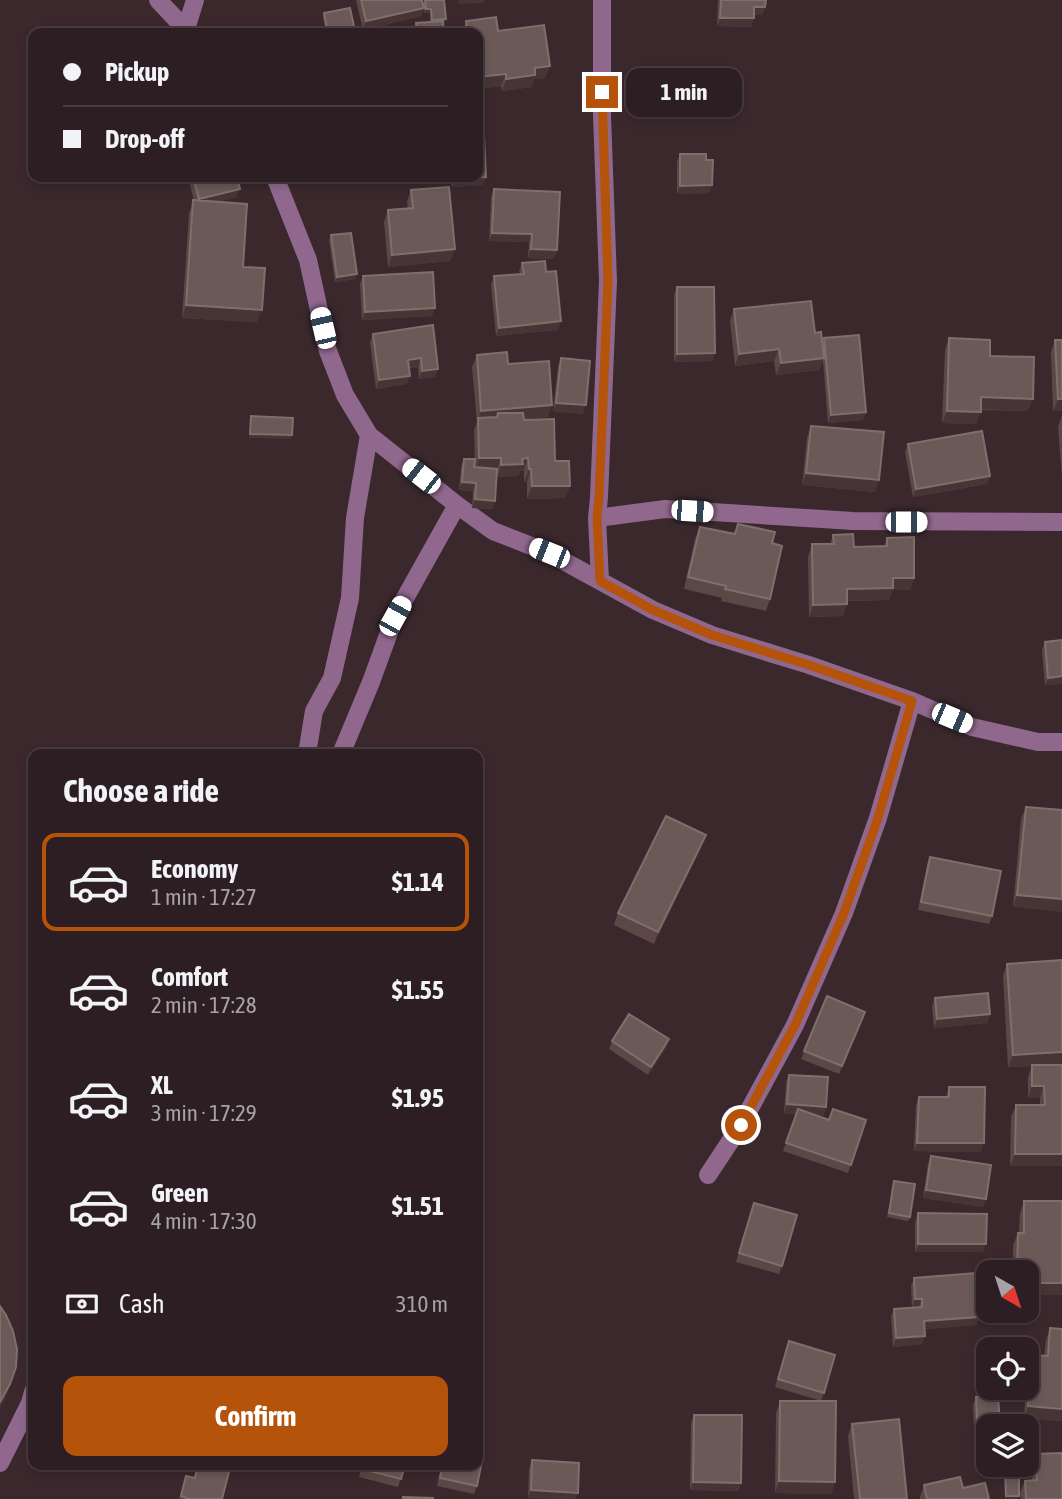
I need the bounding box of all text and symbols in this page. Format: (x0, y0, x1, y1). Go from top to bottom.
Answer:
text: Pickup (105, 57, 169, 87)
callout: 1 min (626, 68, 742, 116)
route end (586, 76, 618, 108)
text: 1 min (661, 79, 707, 105)
text: Drop-off (105, 124, 185, 154)
car (309, 305, 338, 351)
car (398, 455, 445, 497)
car (671, 499, 714, 523)
car (886, 512, 928, 533)
car (526, 535, 573, 571)
car (376, 593, 415, 639)
car (929, 700, 976, 736)
text: Choose a ride (63, 772, 219, 809)
icon: car (67, 851, 130, 914)
text: Economy (151, 854, 238, 884)
text: $1.14 (392, 867, 444, 897)
text: 1 min · 17:27 (151, 884, 257, 910)
icon: car (67, 959, 130, 1022)
text: Comfort (151, 962, 228, 992)
text: $1.55 (392, 975, 444, 1005)
text: 2 min · 17:28 (151, 992, 257, 1018)
icon: car (67, 1067, 130, 1130)
text: XL (151, 1070, 173, 1100)
text: $1.95 (392, 1083, 444, 1113)
text: 3 min · 17:29 (151, 1100, 257, 1126)
route start (725, 1109, 757, 1141)
icon: car (67, 1175, 130, 1238)
text: Green (151, 1178, 209, 1208)
text: $1.51 (392, 1191, 444, 1221)
text: 4 min · 17:30 (151, 1208, 257, 1234)
north arrow (976, 1260, 1040, 1323)
map controls (976, 1260, 1039, 1477)
icon: cash (63, 1285, 101, 1323)
text: Cash (119, 1289, 165, 1319)
text: 310 m (396, 1291, 448, 1317)
button: locate (976, 1337, 1039, 1400)
button: Confirm (63, 1376, 448, 1456)
button: layers (976, 1414, 1039, 1477)

